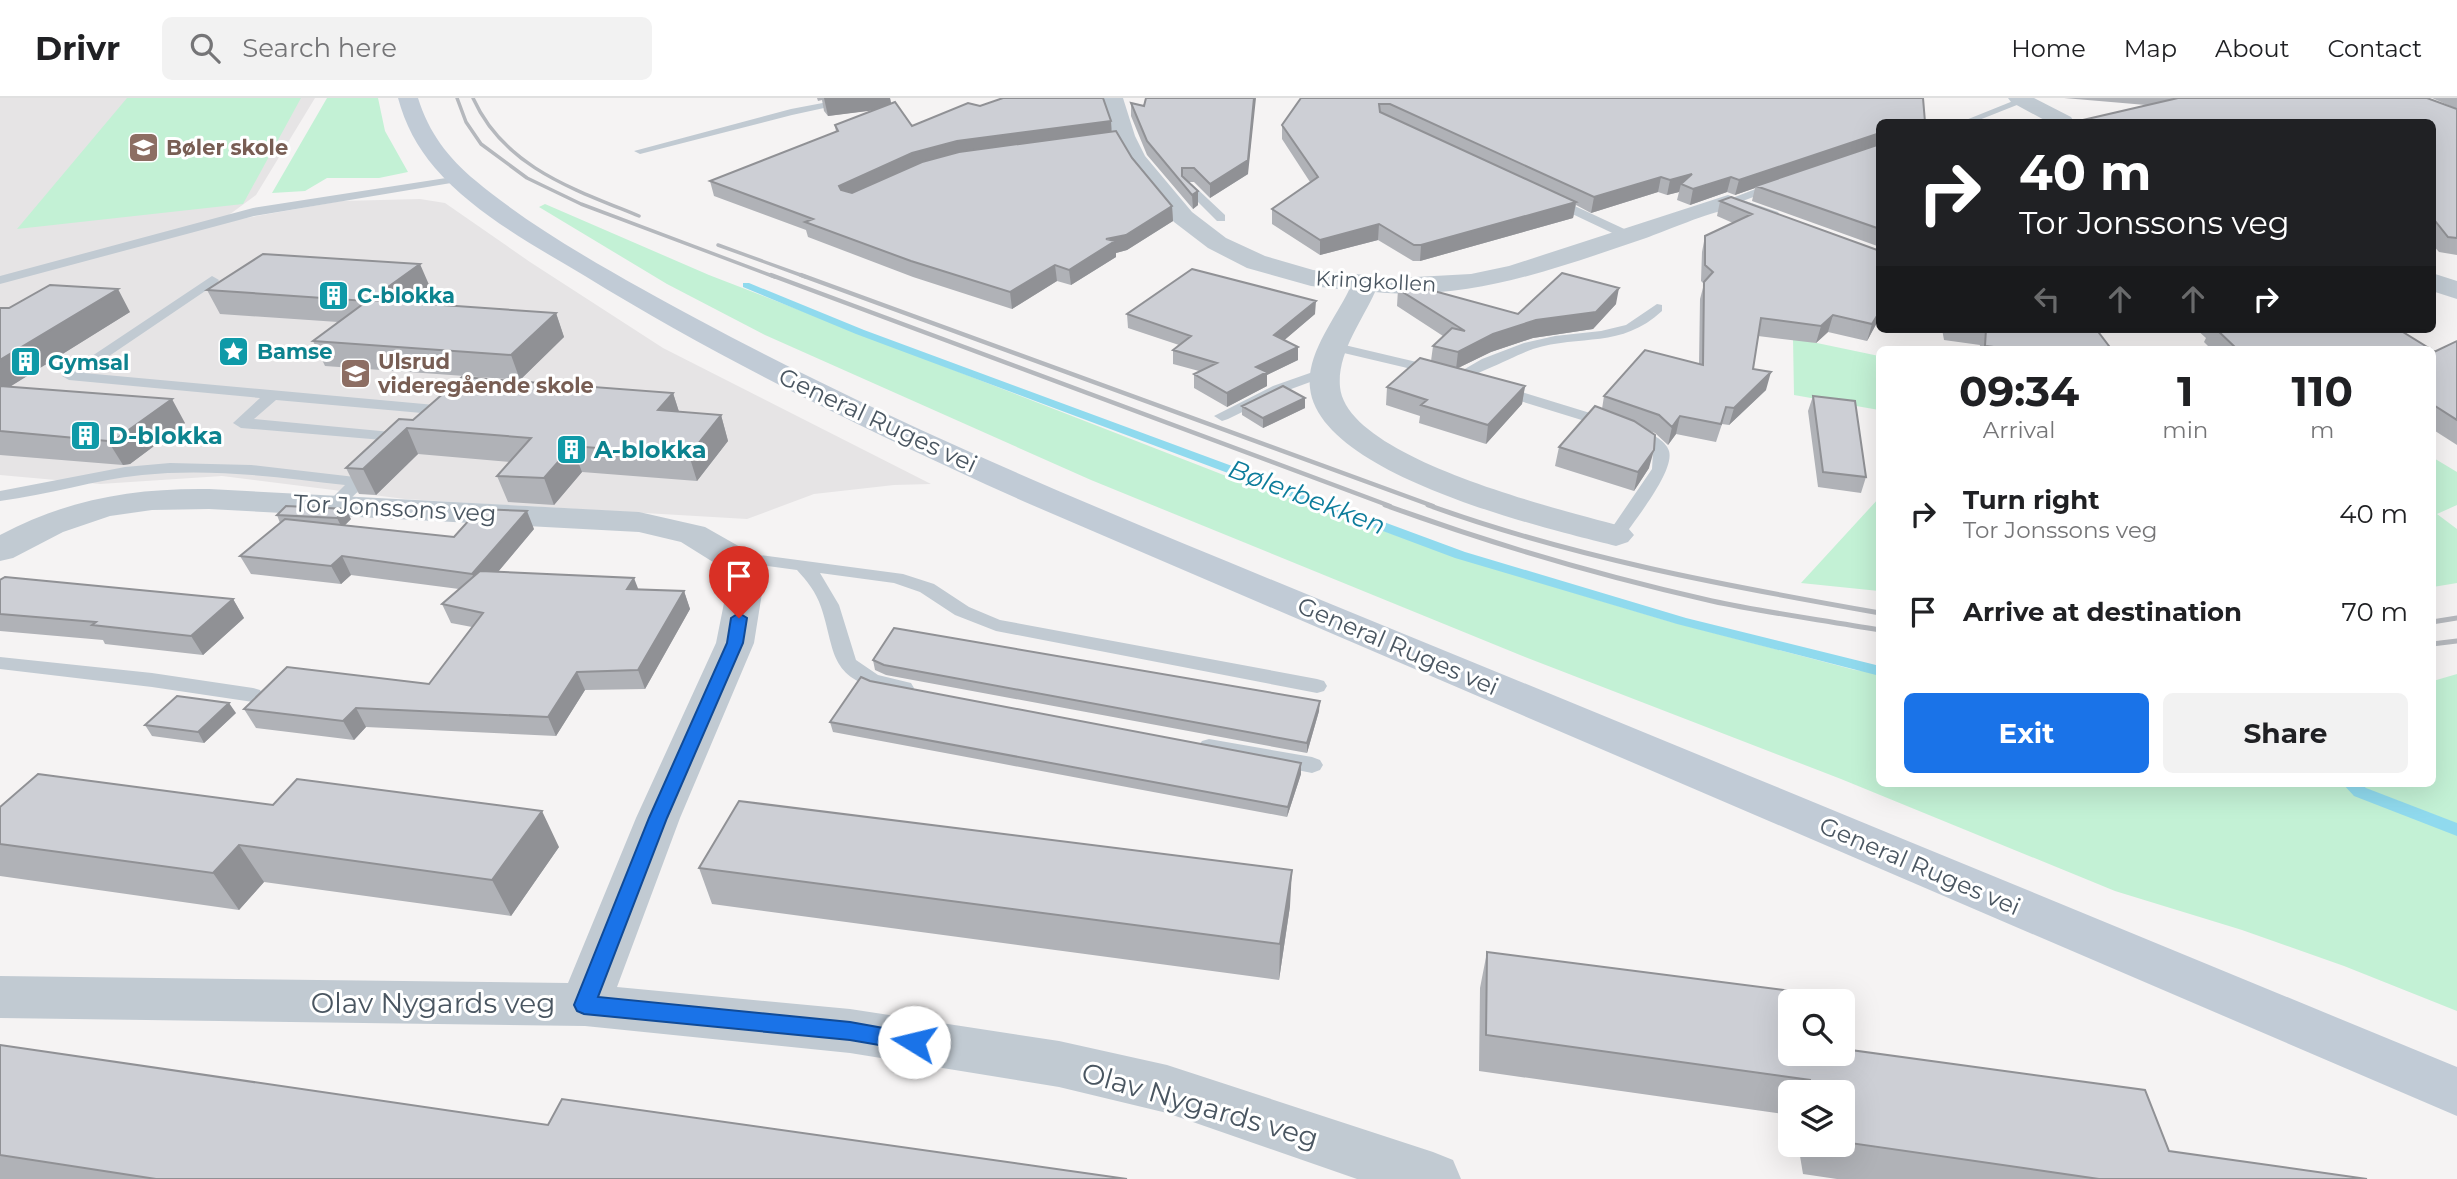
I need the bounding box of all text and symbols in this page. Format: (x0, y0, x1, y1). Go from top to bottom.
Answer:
search box (162, 17, 652, 80)
text: Drivr (35, 28, 120, 68)
icon: search (186, 29, 224, 67)
text: Search here (242, 32, 397, 64)
text: Home (2011, 34, 2086, 63)
text: Map (2124, 34, 2177, 63)
text: About (2215, 34, 2289, 63)
text: Contact (2327, 34, 2422, 63)
school or university icon: Bøler skole (126, 130, 160, 164)
place label: Bøler skole (166, 135, 288, 160)
text: 40 m (2019, 143, 2151, 202)
icon: right (1904, 147, 1995, 238)
text: Tor Jonssons veg (2019, 203, 2290, 242)
street label: Kringkollen (1315, 265, 1437, 297)
building icon: C-blokka (317, 278, 351, 312)
icon: left (2028, 280, 2066, 318)
icon: ahead (2101, 280, 2139, 318)
icon: ahead (2174, 280, 2212, 318)
icon: right (2247, 280, 2285, 318)
place label: C-blokka (357, 283, 455, 308)
place icon: Bamse (217, 334, 251, 368)
place label: Bamse (257, 339, 332, 364)
building icon: Gymsal (8, 345, 42, 379)
place label: Ulsrud videregående skole (377, 349, 594, 398)
place label: Gymsal (48, 350, 129, 375)
school or university icon: Ulsrud videregående skole (338, 356, 372, 390)
street label: General Ruges vei (774, 361, 982, 479)
text: 09:34 (1959, 365, 2079, 417)
text: 1 (2177, 365, 2194, 417)
text: 110 (2291, 365, 2353, 417)
text: Arrival (1983, 416, 2055, 444)
text: min (2162, 416, 2208, 444)
text: m (2310, 416, 2334, 444)
building icon: D-blokka (68, 418, 102, 452)
place label: D-blokka (108, 421, 223, 450)
building icon: A-blokka (554, 432, 588, 466)
place label: A-blokka (593, 435, 707, 464)
water label: Bølerbekken (1224, 452, 1390, 542)
text: Turn right (1963, 484, 2099, 516)
street label: Tor Jonssons veg (293, 488, 497, 528)
icon: right (1904, 495, 1942, 533)
text: 40 m (2339, 498, 2408, 530)
text: Tor Jonssons veg (1963, 516, 2158, 544)
pin (709, 546, 769, 618)
icon: arrive (720, 557, 758, 595)
street label: General Ruges vei (1293, 591, 1503, 701)
icon: arrive (1904, 593, 1942, 631)
text: Arrive at destination (1963, 596, 2242, 628)
text: 70 m (2342, 596, 2408, 628)
button: Exit (1904, 693, 2149, 773)
button: Share (2163, 693, 2408, 773)
street label: General Ruges vei (1815, 811, 2025, 921)
street label: Olav Nygards veg (311, 986, 555, 1020)
map controls (1778, 989, 1855, 1157)
button: search (1778, 989, 1855, 1066)
position arrow (877, 1005, 951, 1079)
street label: Olav Nygards veg (1078, 1055, 1322, 1155)
button: layers (1778, 1080, 1855, 1157)

